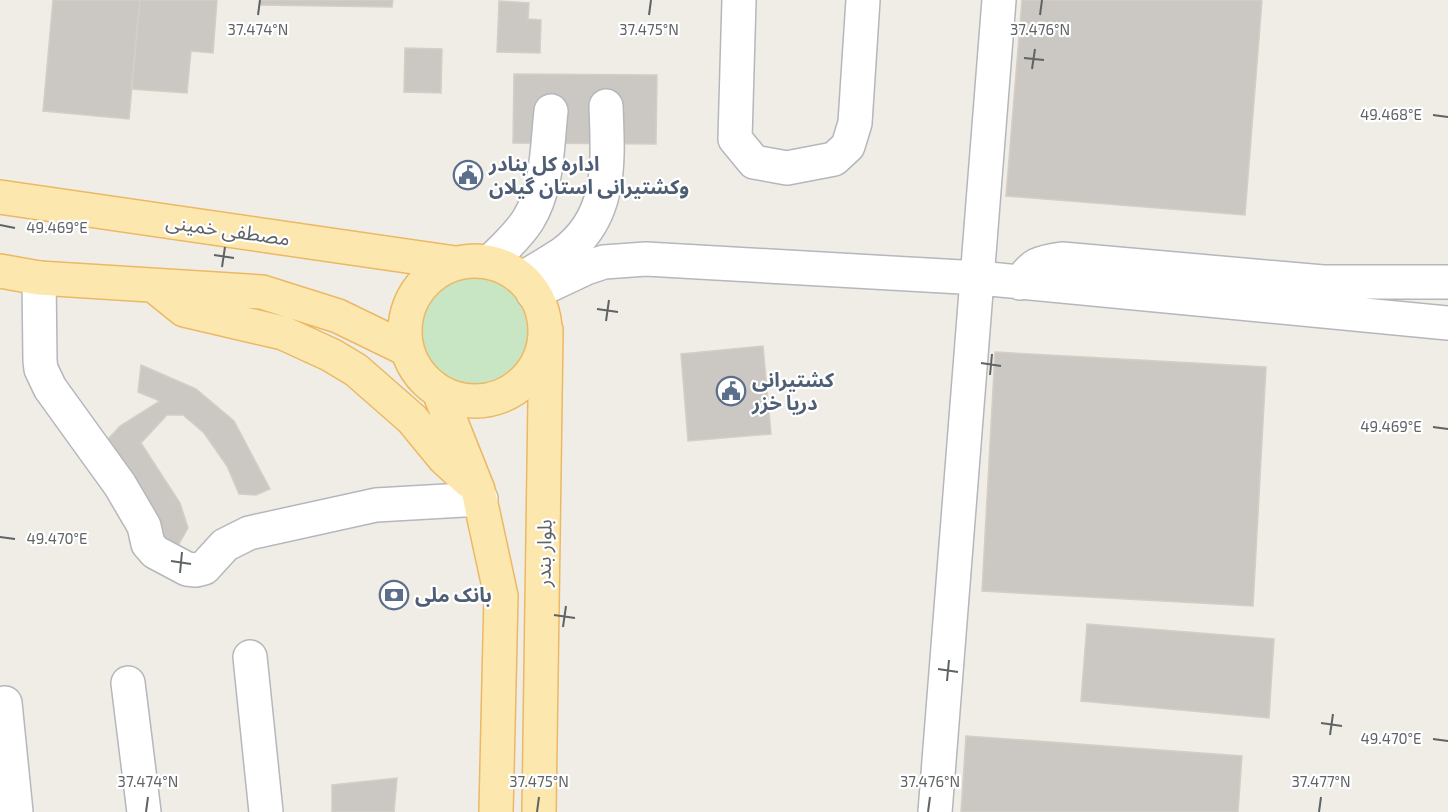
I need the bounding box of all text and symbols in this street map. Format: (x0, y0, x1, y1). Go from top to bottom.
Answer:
text: 37.474°N (228, 20, 288, 38)
text: 37.475°N (619, 20, 679, 38)
text: 37.476°N (1010, 20, 1070, 38)
text: 49.468°E (1360, 105, 1422, 123)
place label: اداره کل بنادر وکشتیرانی استان گیلان (488, 151, 689, 199)
public building icon: اداره کل بنادر وکشتیرانی استان گیلان (452, 159, 484, 191)
street label: مصطفی خمینی (164, 208, 292, 251)
text: 49.469°E (26, 218, 88, 236)
place label: کشتیرانی دریا خزر (751, 367, 835, 415)
public building icon: کشتیرانی دریا خزر (715, 375, 747, 407)
text: 49.469°E (1360, 417, 1422, 435)
street label: بلوار بندر (530, 519, 557, 588)
text: 49.470°E (27, 529, 87, 547)
bank icon: بانک ملی (378, 579, 410, 611)
place label: بانک ملی (415, 582, 492, 607)
text: 49.470°E (1361, 729, 1421, 747)
text: 37.474°N (118, 772, 178, 790)
text: 37.475°N (509, 772, 569, 790)
text: 37.476°N (900, 772, 960, 790)
text: 37.477°N (1291, 772, 1351, 790)

